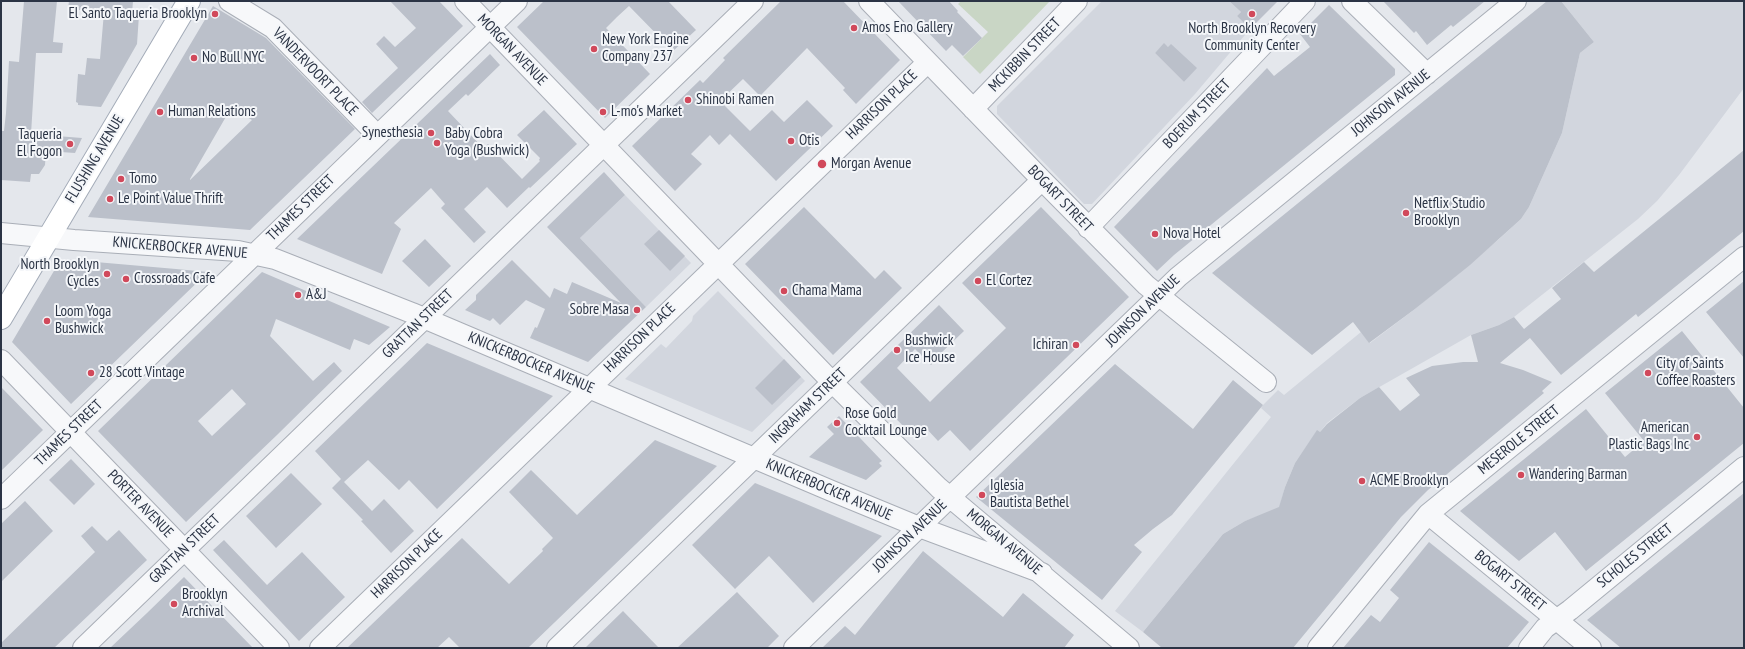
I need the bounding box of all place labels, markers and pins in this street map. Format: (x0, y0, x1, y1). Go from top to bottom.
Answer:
place label: El Santo Taqueria Brooklyn (68, 5, 207, 23)
marker: El Santo Taqueria Brooklyn (210, 9, 220, 19)
marker: North Brooklyn Recovery Community Center (1247, 9, 1257, 19)
place label: Amos Eno Gallery (862, 19, 953, 37)
place label: North Brooklyn Recovery Community Center (1188, 20, 1316, 55)
marker: Amos Eno Gallery (849, 23, 859, 33)
place label: New York Engine Company 237 (602, 31, 689, 66)
marker: New York Engine Company 237 (589, 44, 599, 54)
place label: No Bull NYC (202, 49, 265, 67)
marker: No Bull NYC (189, 53, 199, 63)
place label: Shinobi Ramen (696, 91, 774, 109)
marker: Shinobi Ramen (683, 95, 693, 105)
place label: Human Relations (168, 103, 256, 121)
place label: L-mo's Market (611, 103, 682, 121)
marker: Human Relations (155, 107, 165, 117)
marker: L-mo's Market (598, 107, 608, 117)
place label: Synesthesia (362, 124, 423, 142)
place label: Baby Cobra Yoga (Bushwick) (445, 125, 528, 160)
place label: Taqueria El Fogon (17, 126, 62, 161)
marker: Synesthesia (426, 128, 436, 138)
place label: Otis (799, 132, 820, 150)
marker: Otis (786, 136, 796, 146)
marker: Baby Cobra Yoga (Bushwick) (432, 138, 442, 148)
marker: Taqueria El Fogon (65, 139, 75, 149)
place label: Morgan Avenue (831, 155, 911, 173)
marker: Morgan Avenue (816, 158, 828, 170)
place label: Tomo (129, 170, 157, 188)
marker: Tomo (116, 174, 126, 184)
place label: Le Point Value Thrift (118, 190, 223, 208)
marker: Le Point Value Thrift (105, 194, 115, 204)
place label: Netflix Studio Brooklyn (1414, 195, 1485, 230)
marker: Netflix Studio Brooklyn (1401, 208, 1411, 218)
place label: Nova Hotel (1163, 225, 1221, 243)
marker: Nova Hotel (1150, 229, 1160, 239)
place label: North Brooklyn Cycles (20, 256, 99, 291)
marker: North Brooklyn Cycles (102, 269, 112, 279)
place label: Crossroads Cafe (134, 270, 215, 288)
place label: El Cortez (986, 272, 1032, 290)
marker: Crossroads Cafe (121, 274, 131, 284)
marker: El Cortez (973, 276, 983, 286)
place label: Chama Mama (792, 282, 862, 300)
place label: A&J (306, 286, 327, 304)
marker: Chama Mama (779, 286, 789, 296)
marker: A&J (293, 290, 303, 300)
place label: Sobre Masa (569, 301, 629, 319)
place label: Loom Yoga Bushwick (55, 303, 111, 338)
marker: Sobre Masa (632, 305, 642, 315)
marker: Loom Yoga Bushwick (42, 316, 52, 326)
place label: Bushwick Ice House (905, 332, 955, 367)
place label: Ichiran (1033, 336, 1068, 354)
marker: Ichiran (1071, 340, 1081, 350)
marker: Bushwick Ice House (892, 345, 902, 355)
place label: City of Saints Coffee Roasters (1656, 355, 1735, 390)
place label: 28 Scott Vintage (99, 364, 185, 382)
marker: 28 Scott Vintage (86, 368, 96, 378)
marker: City of Saints Coffee Roasters (1643, 368, 1653, 378)
place label: Rose Gold Cocktail Lounge (845, 405, 927, 440)
marker: Rose Gold Cocktail Lounge (832, 418, 842, 428)
place label: American Plastic Bags Inc (1609, 419, 1689, 454)
marker: American Plastic Bags Inc (1692, 432, 1702, 442)
place label: Wandering Barman (1529, 466, 1627, 484)
marker: Wandering Barman (1516, 470, 1526, 480)
place label: ACME Brooklyn (1370, 472, 1448, 490)
marker: ACME Brooklyn (1357, 476, 1367, 486)
place label: Iglesia Bautista Bethel (990, 477, 1069, 512)
marker: Iglesia Bautista Bethel (977, 490, 987, 500)
place label: Brooklyn Archival (182, 586, 228, 621)
marker: Brooklyn Archival (169, 599, 179, 609)

